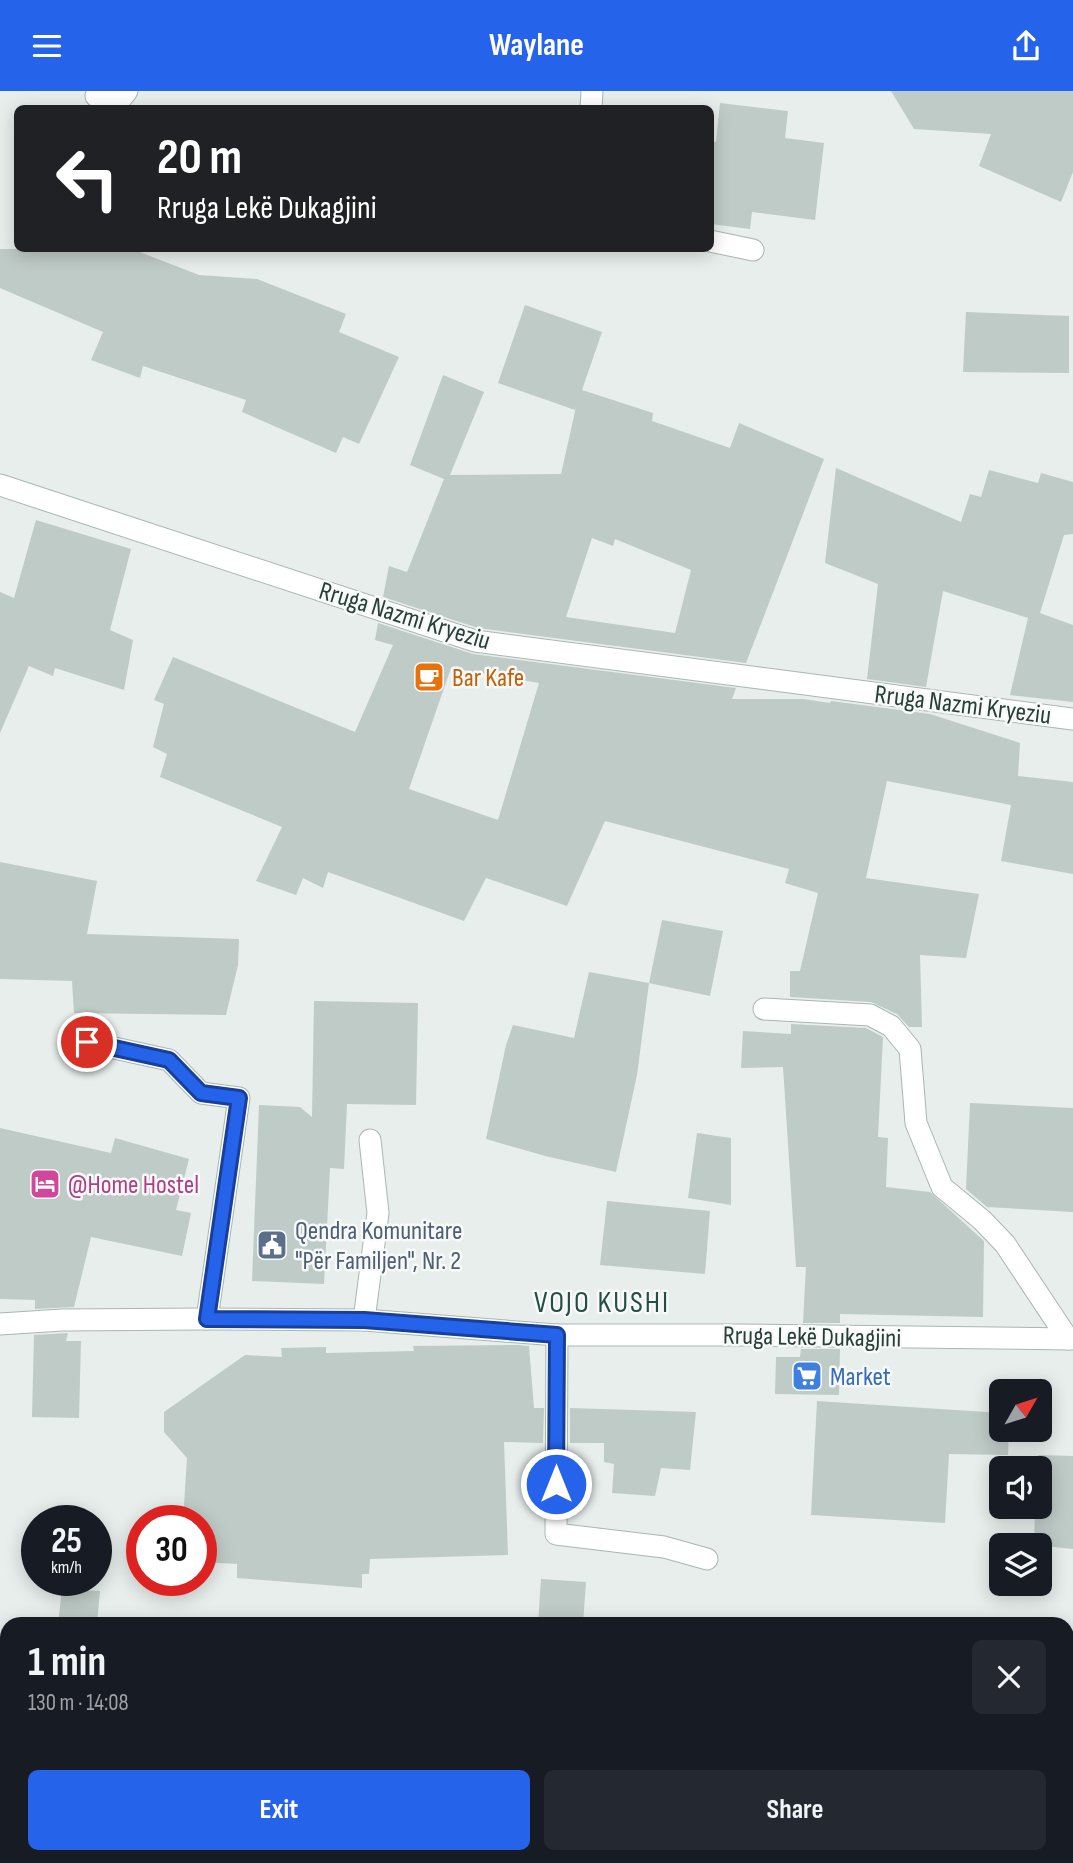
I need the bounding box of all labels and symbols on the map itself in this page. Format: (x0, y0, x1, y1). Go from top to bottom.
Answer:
street label: Rruga Nazmi Kryeziu (315, 576, 494, 657)
cafe icon: Bar Kafe (412, 660, 446, 694)
place label: Bar Kafe (452, 663, 524, 694)
street label: Rruga Nazmi Kryeziu (873, 679, 1053, 732)
pin (57, 1012, 117, 1072)
hotel icon: @Home Hostel (28, 1167, 62, 1201)
place label: @Home Hostel (68, 1170, 199, 1201)
place label: Qendra Komunitare "Për Familjen", Nr. 2 (295, 1216, 462, 1277)
public building icon: Qendra Komunitare "Për Familjen", Nr. 2 (255, 1228, 289, 1262)
district label: VOJO KUSHI (534, 1285, 670, 1321)
street label: Rruga Lekë Dukagjini (722, 1320, 901, 1355)
supermarket icon: Market (790, 1359, 824, 1393)
place label: Market (830, 1362, 891, 1393)
north arrow (989, 1379, 1052, 1442)
position arrow (519, 1447, 593, 1521)
speed limit sign: 30 (126, 1505, 217, 1596)

